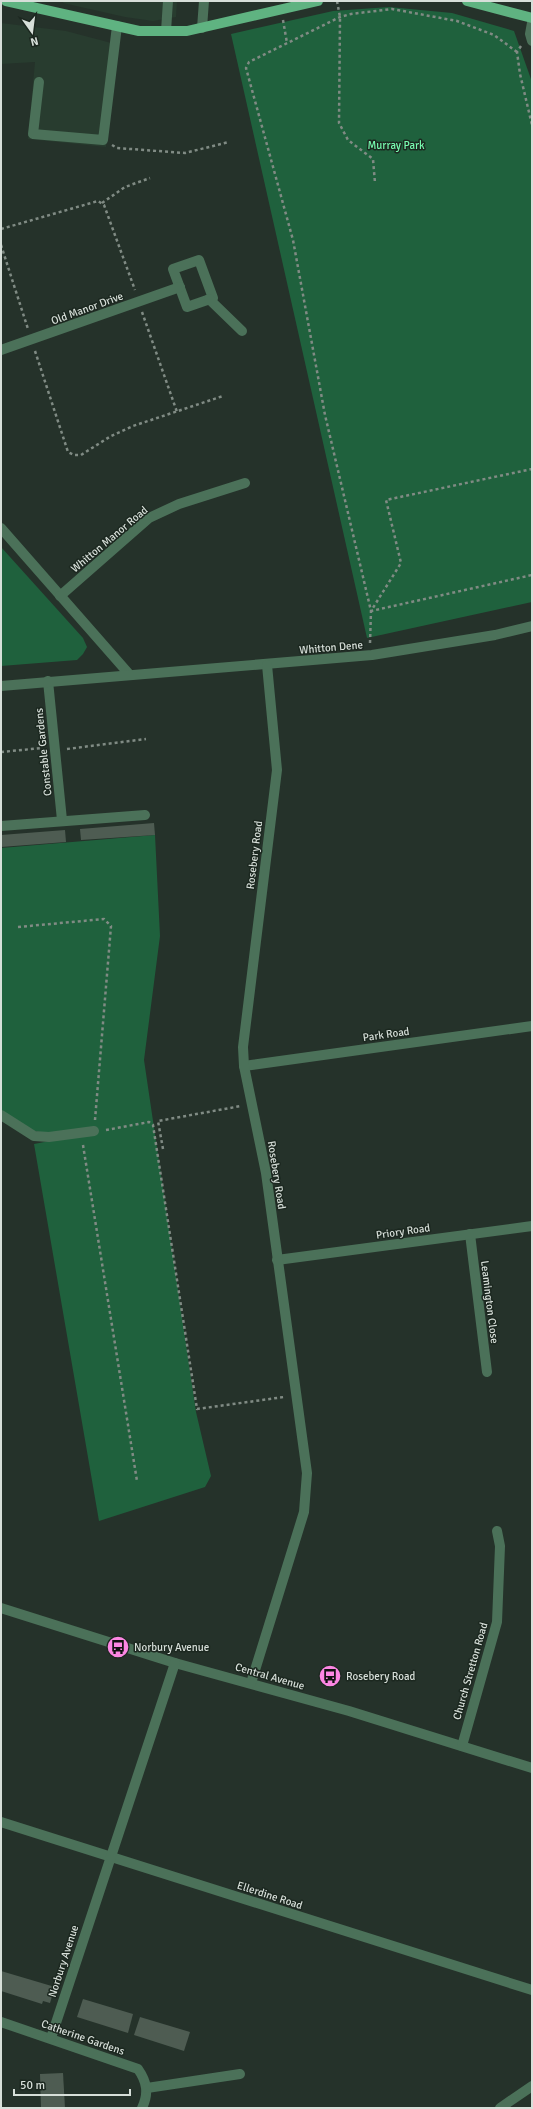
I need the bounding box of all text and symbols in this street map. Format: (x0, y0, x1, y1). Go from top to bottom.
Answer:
north arrow (12, 12, 52, 52)
text: N (29, 34, 40, 48)
park label: Murray Park (367, 139, 425, 152)
street label: Old Manor Drive (49, 289, 125, 328)
street label: Whitton Manor Road (68, 503, 150, 575)
street label: Whitton Dene (299, 638, 364, 657)
street label: Constable Gardens (32, 707, 55, 796)
street label: Rosebery Road (244, 820, 265, 890)
street label: Park Road (362, 1025, 410, 1044)
street label: Rosebery Road (265, 1140, 288, 1210)
street label: Priory Road (375, 1221, 431, 1242)
street label: Leamington Close (478, 1260, 501, 1344)
street label: Church Stretton Road (450, 1621, 491, 1721)
bus stop icon: Norbury Avenue (105, 1634, 131, 1660)
place label: Norbury Avenue (134, 1641, 209, 1654)
street label: Central Avenue (234, 1660, 306, 1693)
bus stop icon: Rosebery Road (317, 1663, 343, 1689)
place label: Rosebery Road (346, 1670, 415, 1683)
street label: Ellerdine Road (235, 1879, 304, 1912)
street label: Norbury Avenue (46, 1923, 81, 1999)
street label: Catherine Gardens (39, 2017, 126, 2058)
scale bar (14, 2071, 130, 2097)
text: 50 m (20, 2078, 45, 2093)

